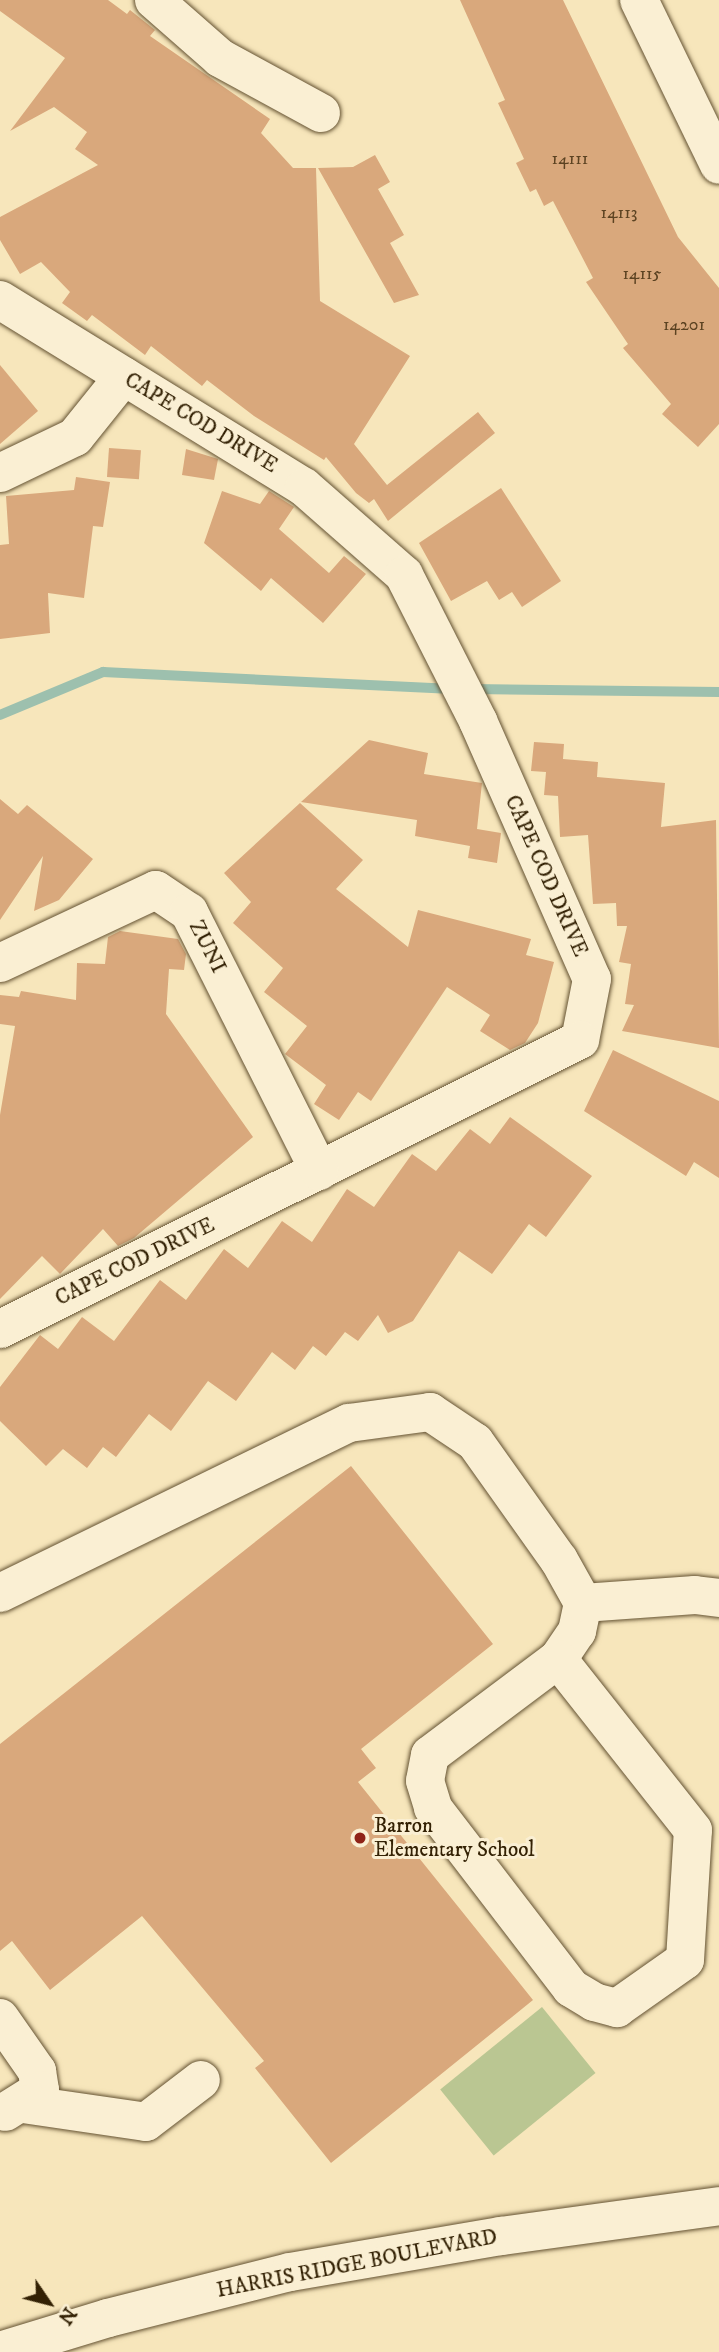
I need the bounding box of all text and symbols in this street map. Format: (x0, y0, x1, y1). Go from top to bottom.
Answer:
house number: 14111 (552, 148, 588, 170)
house number: 14113 (601, 202, 637, 224)
house number: 14115 (622, 263, 662, 285)
house number: 14201 (663, 314, 705, 336)
street label: CAPE COD DRIVE (120, 367, 282, 479)
street label: CAPE COD DRIVE (499, 791, 593, 961)
street label: ZUNI (183, 917, 231, 977)
street label: CAPE COD DRIVE (51, 1213, 219, 1311)
place label: Barron Elementary School (374, 1813, 535, 1863)
marker: Barron Elementary School (352, 1830, 368, 1846)
street label: HARRIS RIDGE BOULEVARD (215, 2224, 499, 2304)
north arrow (14, 2268, 84, 2338)
text: N (53, 2302, 81, 2328)

